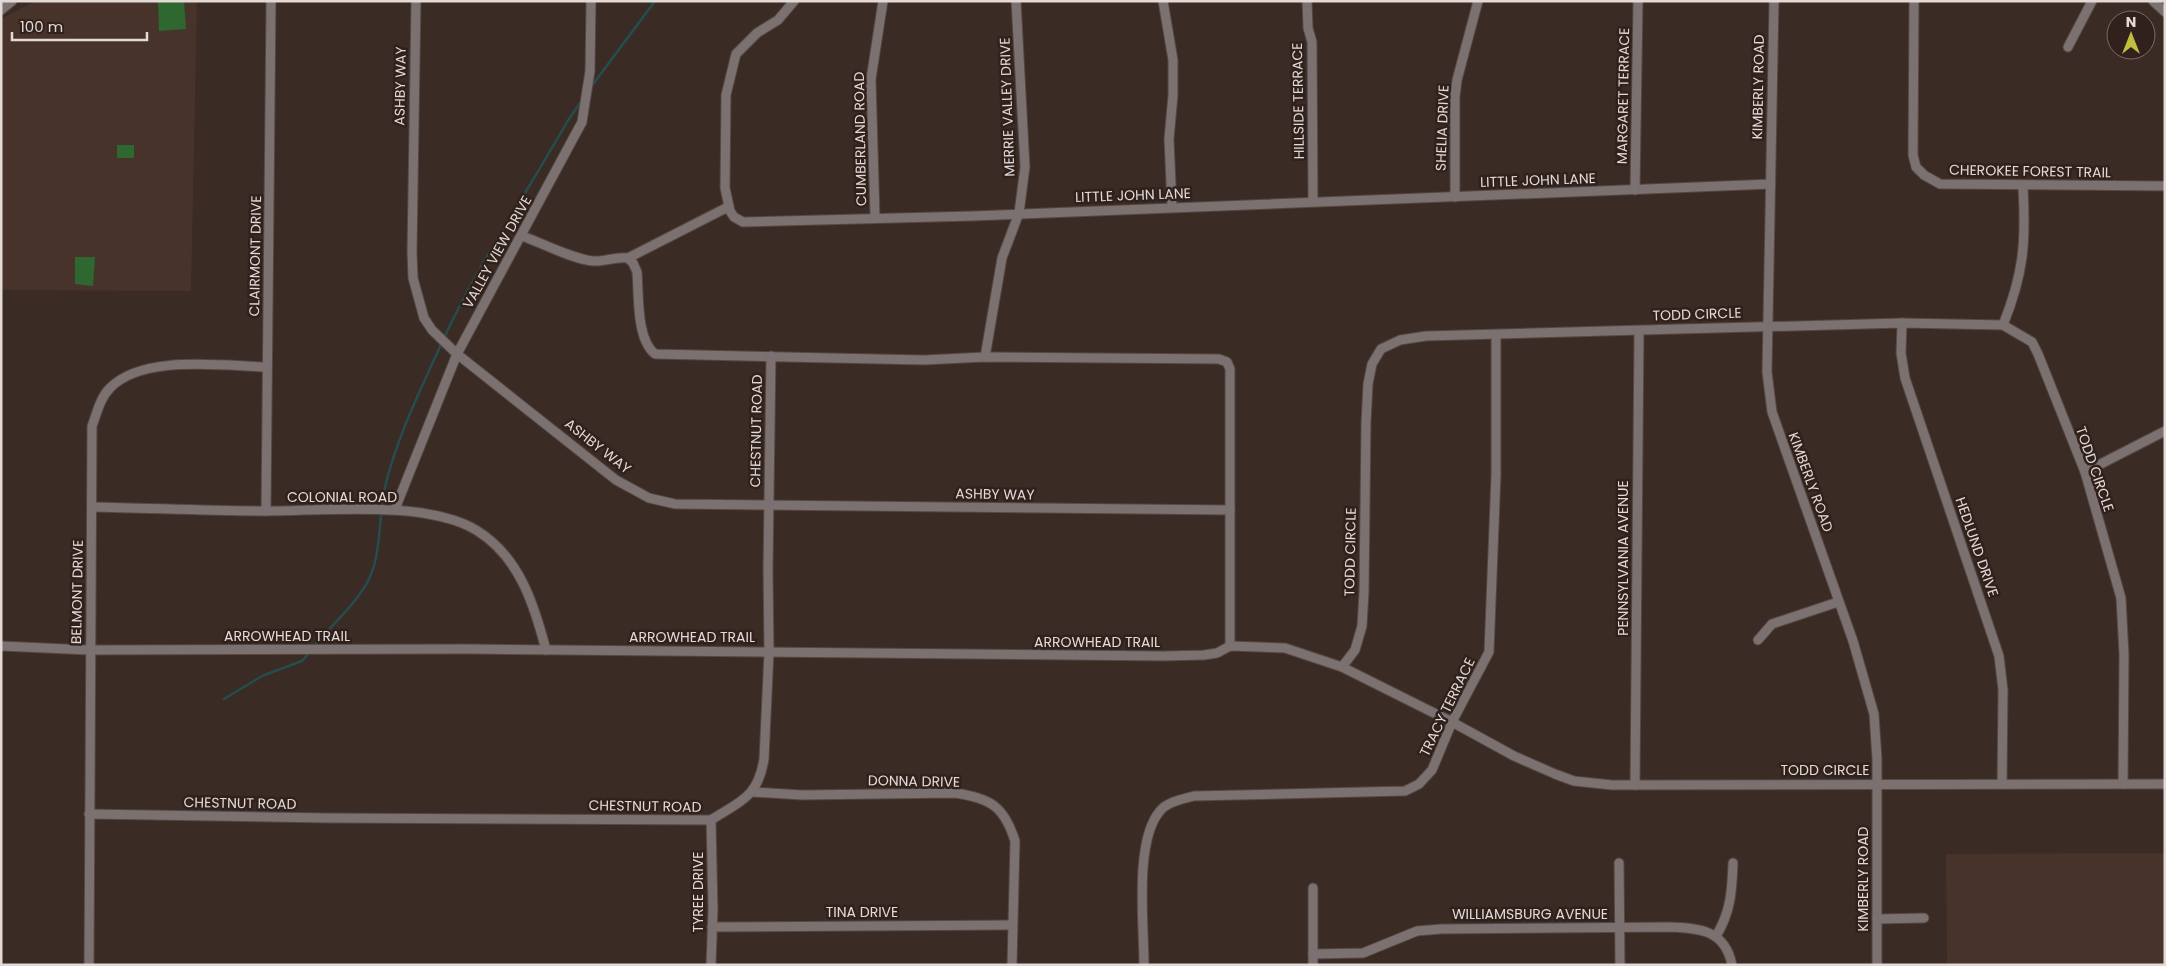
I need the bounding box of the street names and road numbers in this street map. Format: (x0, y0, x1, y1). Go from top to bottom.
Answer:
street label: MARGARET TERRACE (1612, 28, 1634, 164)
street label: KIMBERLY ROAD (1747, 34, 1769, 140)
street label: MERRIE VALLEY DRIVE (995, 37, 1019, 177)
street label: HILLSIDE TERRACE (1287, 42, 1309, 160)
street label: ASHBY WAY (389, 46, 411, 126)
street label: CUMBERLAND ROAD (849, 72, 871, 206)
street label: SHELIA DRIVE (1431, 85, 1453, 171)
street label: CHEROKEE FOREST TRAIL (1949, 160, 2111, 182)
street label: LITTLE JOHN LANE (1480, 168, 1596, 192)
street label: LITTLE JOHN LANE (1075, 183, 1191, 207)
street label: VALLEY VIEW DRIVE (458, 192, 536, 312)
street label: CLAIRMONT DRIVE (244, 195, 266, 317)
street label: TODD CIRCLE (1652, 302, 1742, 326)
street label: CHESTNUT ROAD (745, 374, 767, 488)
street label: ASHBY WAY (561, 414, 635, 478)
street label: TODD CIRCLE (2071, 424, 2119, 514)
street label: KIMBERLY ROAD (1784, 429, 1838, 535)
street label: PENNSYLVANIA AVENUE (1613, 480, 1633, 636)
street label: ASHBY WAY (955, 483, 1035, 505)
street label: COLONIAL ROAD (287, 487, 397, 507)
street label: HEDLUND DRIVE (1951, 494, 2003, 600)
street label: TODD CIRCLE (1339, 507, 1361, 597)
street label: BELMONT DRIVE (66, 540, 88, 644)
street label: ARROWHEAD TRAIL (224, 626, 350, 646)
street label: ARROWHEAD TRAIL (629, 627, 755, 647)
street label: ARROWHEAD TRAIL (1034, 632, 1160, 652)
street label: TRACY TERRACE (1414, 654, 1480, 760)
street label: TODD CIRCLE (1781, 760, 1869, 780)
street label: DONNA DRIVE (868, 770, 960, 792)
street label: CHESTNUT ROAD (183, 792, 297, 814)
street label: CHESTNUT ROAD (588, 795, 702, 817)
street label: KIMBERLY ROAD (1853, 826, 1873, 931)
street label: TYREE DRIVE (688, 852, 708, 932)
street label: TINA DRIVE (826, 902, 898, 922)
street label: WILLIAMSBURG AVENUE (1452, 904, 1608, 924)

